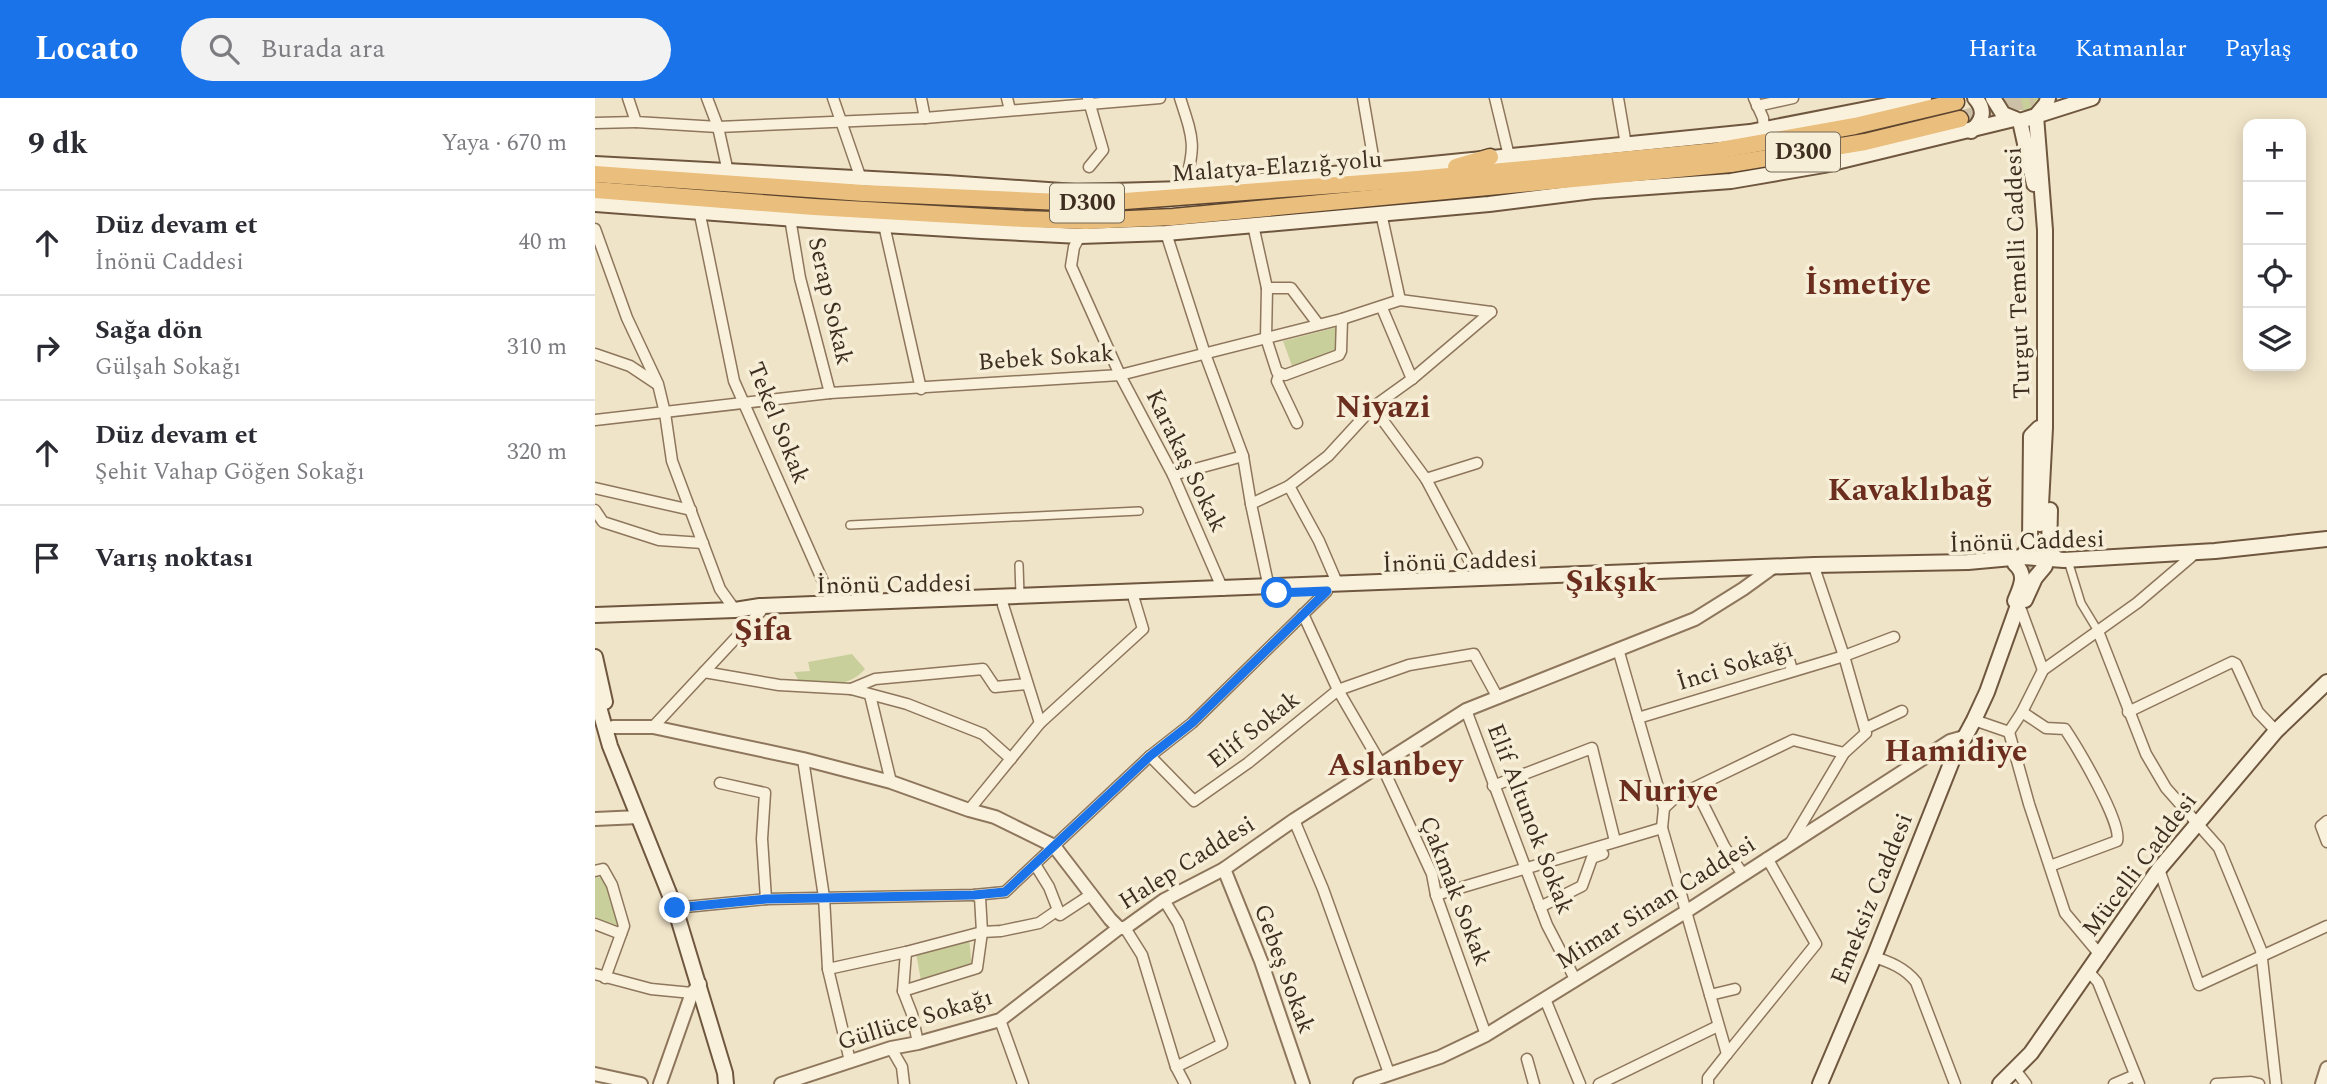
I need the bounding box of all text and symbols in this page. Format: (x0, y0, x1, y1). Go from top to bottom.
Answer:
search box (181, 18, 671, 81)
text: Locato (35, 24, 139, 74)
text: Burada ara (261, 29, 385, 69)
icon: search (205, 30, 243, 68)
text: Harita (1969, 31, 2037, 67)
text: Katmanlar (2075, 31, 2187, 67)
text: Paylaş (2225, 31, 2292, 67)
map controls (2243, 119, 2306, 371)
button: + (2243, 119, 2306, 182)
text: 9 dk (28, 121, 88, 167)
text: Yaya · 670 m (441, 126, 567, 161)
road number: D300 (1766, 132, 1840, 172)
street label: Malatya-Elazığ yolu (1170, 142, 1384, 192)
street label: Turgut Temelli Caddesi (1996, 146, 2040, 400)
button: − (2243, 182, 2306, 245)
road number: D300 (1050, 184, 1124, 222)
text: Düz devam et (95, 205, 258, 245)
icon: ahead (28, 224, 66, 262)
text: 40 m (518, 225, 567, 260)
street label: Serap Sokak (798, 234, 862, 368)
text: İnönü Caddesi (95, 245, 244, 280)
button: locate (2243, 245, 2306, 308)
district label: İsmetiye (1805, 260, 1931, 309)
button: layers (2243, 308, 2306, 371)
text: Sağa dön (95, 310, 203, 350)
icon: right (28, 329, 66, 367)
text: 310 m (507, 330, 567, 365)
street label: Bebek Sokak (977, 335, 1115, 381)
text: Gülşah Sokağı (95, 350, 241, 385)
street label: Tekel Sokak (737, 357, 819, 489)
street label: Karakaş Sokak (1136, 383, 1236, 539)
district label: Niyazi (1335, 383, 1431, 432)
text: Düz devam et (95, 415, 258, 455)
icon: ahead (28, 434, 66, 472)
text: 320 m (507, 435, 567, 470)
text: Şehit Vahap Göğen Sokağı (95, 455, 365, 490)
district label: Kavaklıbağ (1827, 466, 1993, 515)
street label: İnönü Caddesi (1949, 521, 2105, 563)
text: Varış noktası (95, 538, 253, 578)
icon: arrive (28, 539, 66, 577)
street label: İnönü Caddesi (1382, 541, 1538, 583)
district label: Şıkşık (1565, 557, 1658, 606)
street label: İnönü Caddesi (816, 566, 972, 604)
route start (1261, 577, 1292, 608)
district label: Şifa (734, 606, 792, 655)
street label: İnci Sokağı (1672, 631, 1798, 701)
street label: Elif Sokak (1200, 682, 1308, 778)
street label: Elif Altunok Sokak (1477, 718, 1583, 920)
district label: Hamidiye (1884, 727, 2028, 776)
district label: Aslanbey (1327, 741, 1464, 790)
district label: Nuriye (1618, 767, 1718, 816)
street label: Mücelli Caddesi (2074, 785, 2206, 945)
street label: Halep Caddesi (1112, 807, 1262, 919)
street label: Emeksiz Caddesi (1821, 808, 1923, 990)
street label: Çakmak Sokak (1410, 811, 1500, 971)
street label: Mimar Sinan Caddesi (1549, 827, 1763, 979)
route end (659, 892, 690, 923)
street label: Gebeş Sokak (1244, 899, 1324, 1039)
street label: Güllüce Sokağı (833, 979, 997, 1061)

